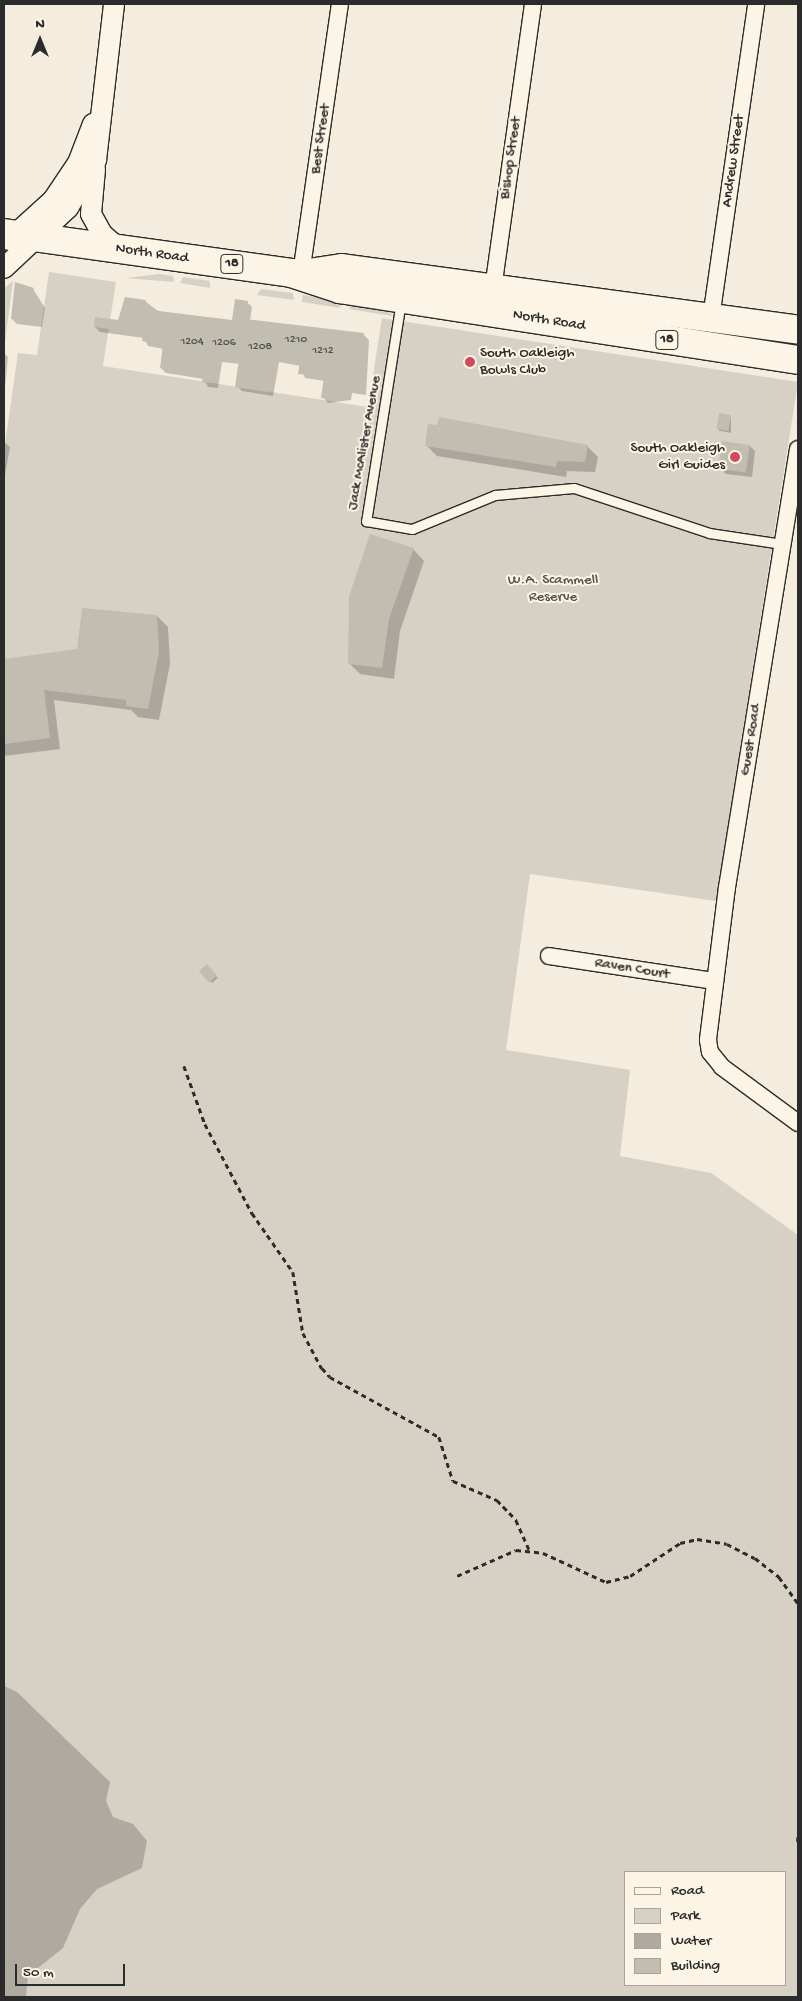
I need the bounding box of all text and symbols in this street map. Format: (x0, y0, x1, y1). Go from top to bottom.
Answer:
north arrow (15, 15, 65, 65)
text: N (35, 16, 45, 33)
street label: Best Street (307, 103, 335, 175)
street label: Andrew Street (719, 114, 749, 208)
street label: Bishop Street (496, 116, 526, 200)
street label: North Road (114, 240, 190, 268)
road number: 18 (220, 252, 244, 276)
street label: North Road (511, 306, 587, 336)
road number: 18 (654, 328, 680, 352)
house number: 1210 (285, 334, 307, 348)
house number: 1204 (180, 336, 204, 350)
house number: 1206 (212, 337, 236, 351)
house number: 1208 (248, 341, 272, 355)
place label: South Oakleigh Bowls Club (480, 344, 574, 379)
house number: 1212 (312, 345, 334, 359)
marker: South Oakleigh Bowls Club (464, 356, 476, 368)
street label: Jack McAlister Avenue (344, 375, 386, 511)
place label: South Oakleigh Girl Guides (631, 439, 725, 474)
marker: South Oakleigh Girl Guides (729, 451, 741, 463)
park label: W.A. Scammell Reserve (508, 571, 598, 606)
street label: Guest Road (736, 703, 766, 777)
street label: Raven Court (593, 954, 671, 984)
legend (624, 1871, 787, 1986)
text: Road (671, 1882, 704, 1900)
text: Park (671, 1907, 700, 1925)
text: Water (671, 1932, 711, 1950)
scale bar (18, 1954, 128, 1986)
text: Building (671, 1957, 720, 1975)
text: 50 m (23, 1964, 54, 1982)

